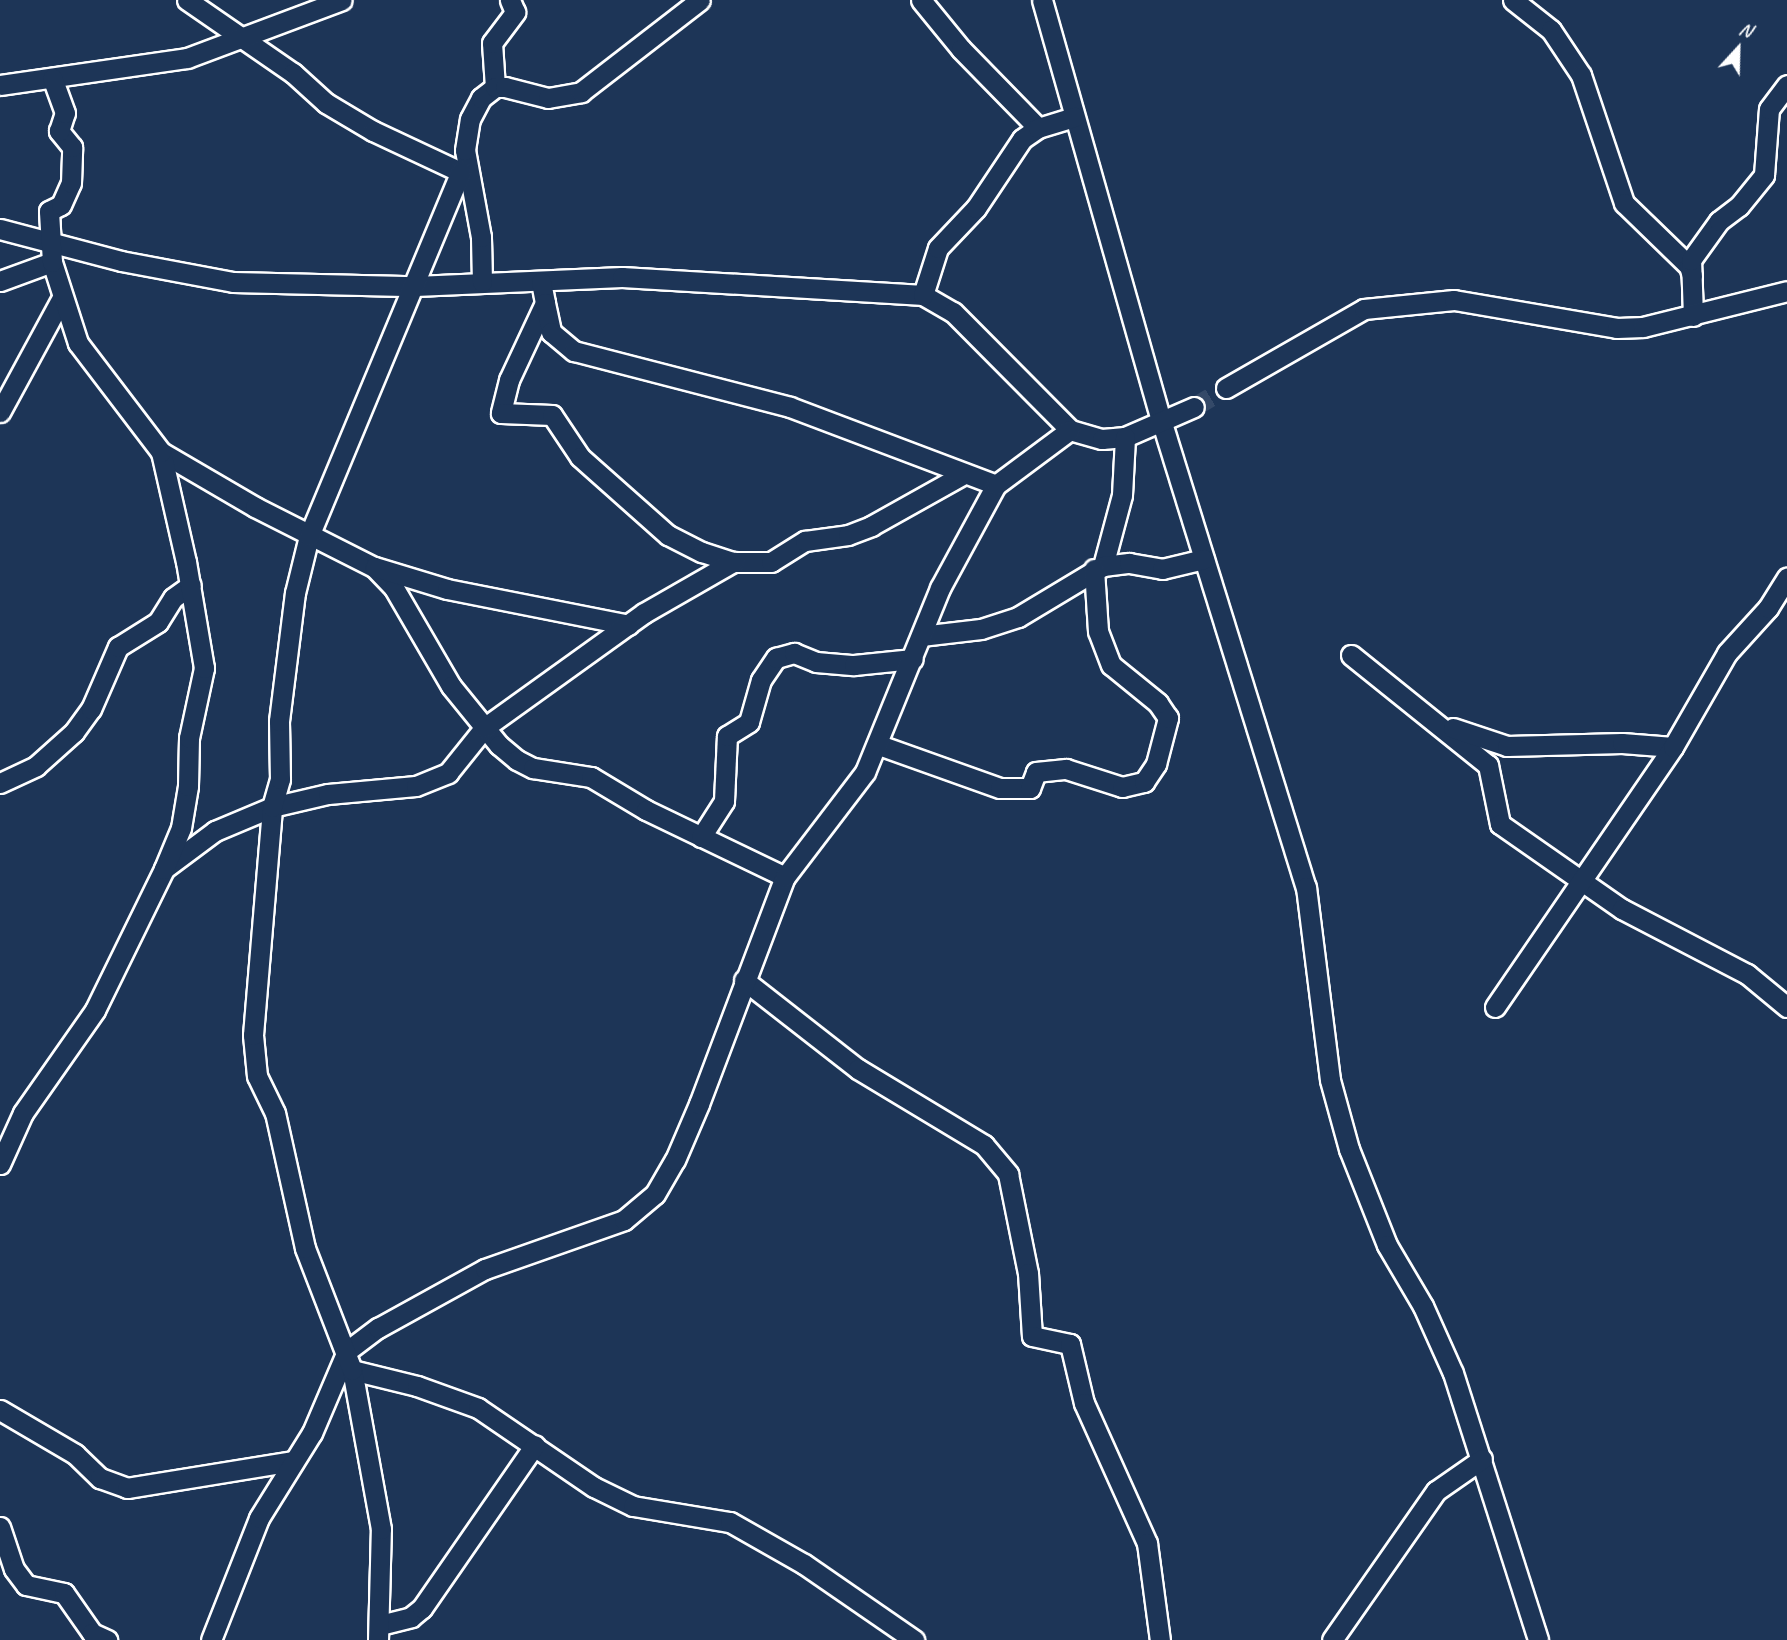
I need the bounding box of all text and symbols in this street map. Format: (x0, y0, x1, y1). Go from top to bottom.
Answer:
north arrow (1703, 14, 1773, 84)
text: N (1736, 16, 1756, 43)

